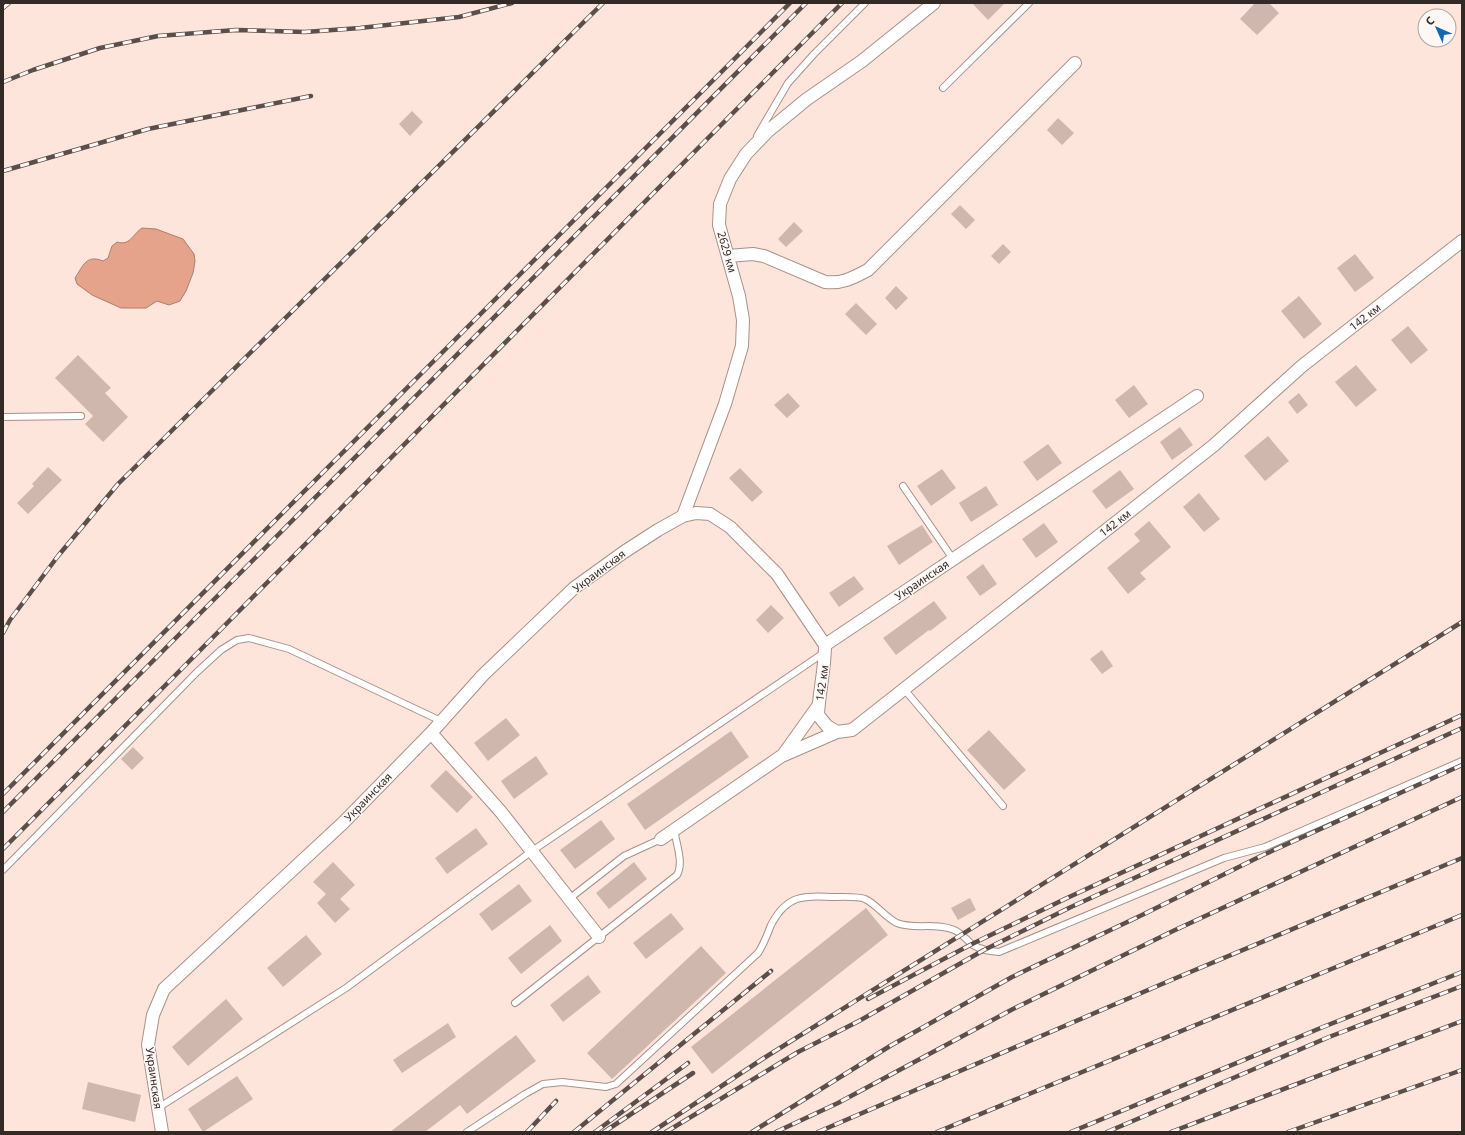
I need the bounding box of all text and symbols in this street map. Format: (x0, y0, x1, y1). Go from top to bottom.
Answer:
north arrow (1417, 8, 1457, 48)
text: С (1422, 13, 1437, 28)
street label: 2629 км (714, 229, 741, 274)
street label: 142 км (1346, 300, 1384, 334)
street label: 142 км (1096, 506, 1134, 540)
street label: Украинская (569, 546, 628, 595)
street label: Украинская (892, 556, 952, 603)
street label: 142 км (812, 664, 831, 702)
street label: Украинская (341, 769, 395, 824)
street label: Украинская (143, 1046, 166, 1110)

